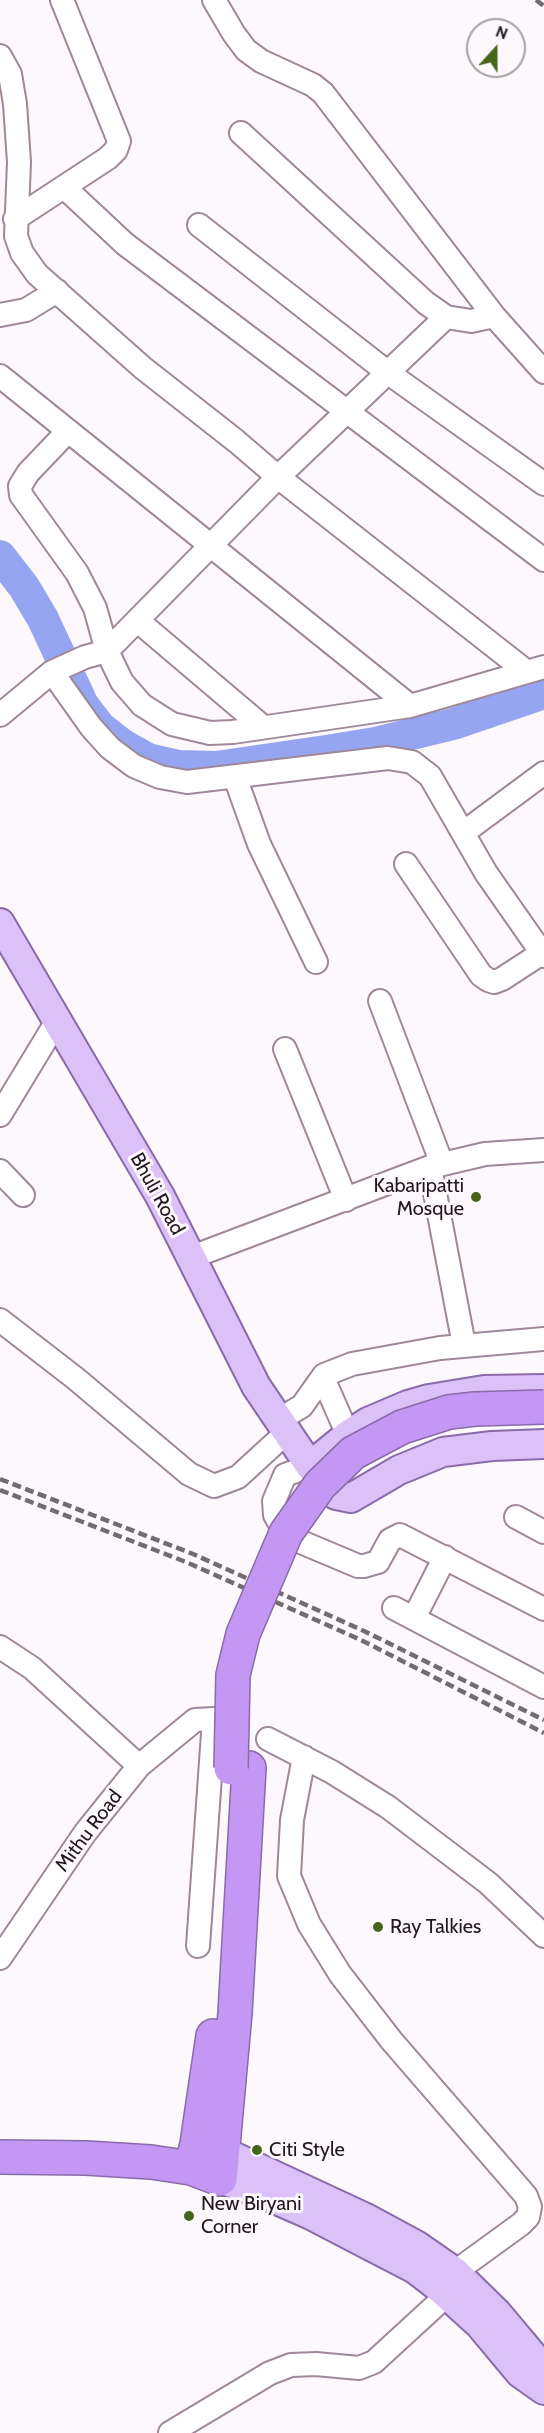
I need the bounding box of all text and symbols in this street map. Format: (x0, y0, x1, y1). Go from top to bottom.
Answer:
north arrow (466, 18, 526, 78)
text: N (493, 22, 511, 43)
street label: Bhuli Road (125, 1149, 189, 1239)
place label: Kabaripatti Mosque (374, 1174, 464, 1221)
marker: Kabaripatti Mosque (469, 1190, 483, 1204)
street label: Mithu Road (50, 1785, 128, 1877)
place label: Ray Talkies (390, 1915, 481, 1939)
marker: Ray Talkies (371, 1920, 385, 1934)
place label: Citi Style (269, 2138, 345, 2162)
marker: Citi Style (250, 2143, 264, 2157)
place label: New Biryani Corner (201, 2192, 301, 2239)
marker: New Biryani Corner (182, 2209, 196, 2223)

